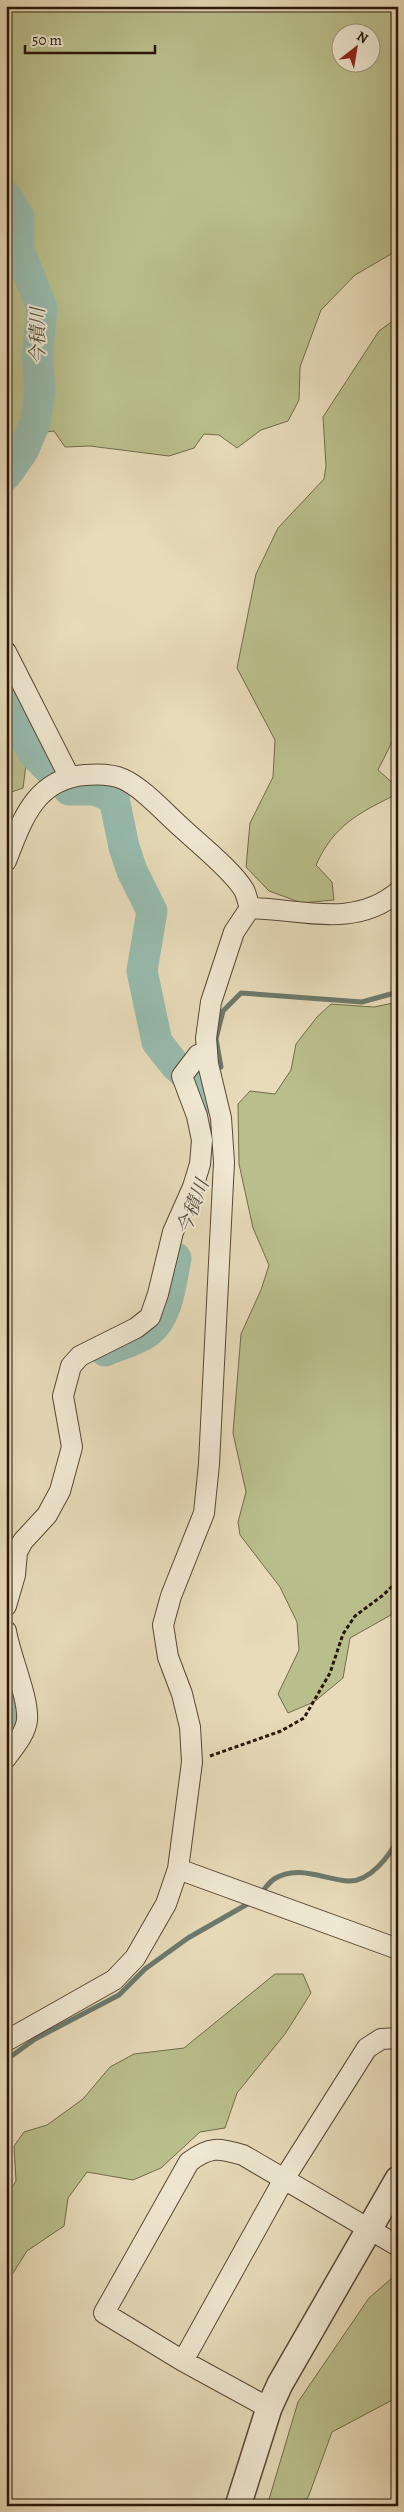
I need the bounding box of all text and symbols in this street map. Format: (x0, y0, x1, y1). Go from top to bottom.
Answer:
scale bar (25, 22, 155, 54)
north arrow (332, 22, 382, 72)
text: N (353, 27, 372, 48)
text: 50 m (32, 30, 62, 50)
water label: 今積川 (25, 306, 51, 365)
water label: 今積川 (171, 1174, 216, 1238)

